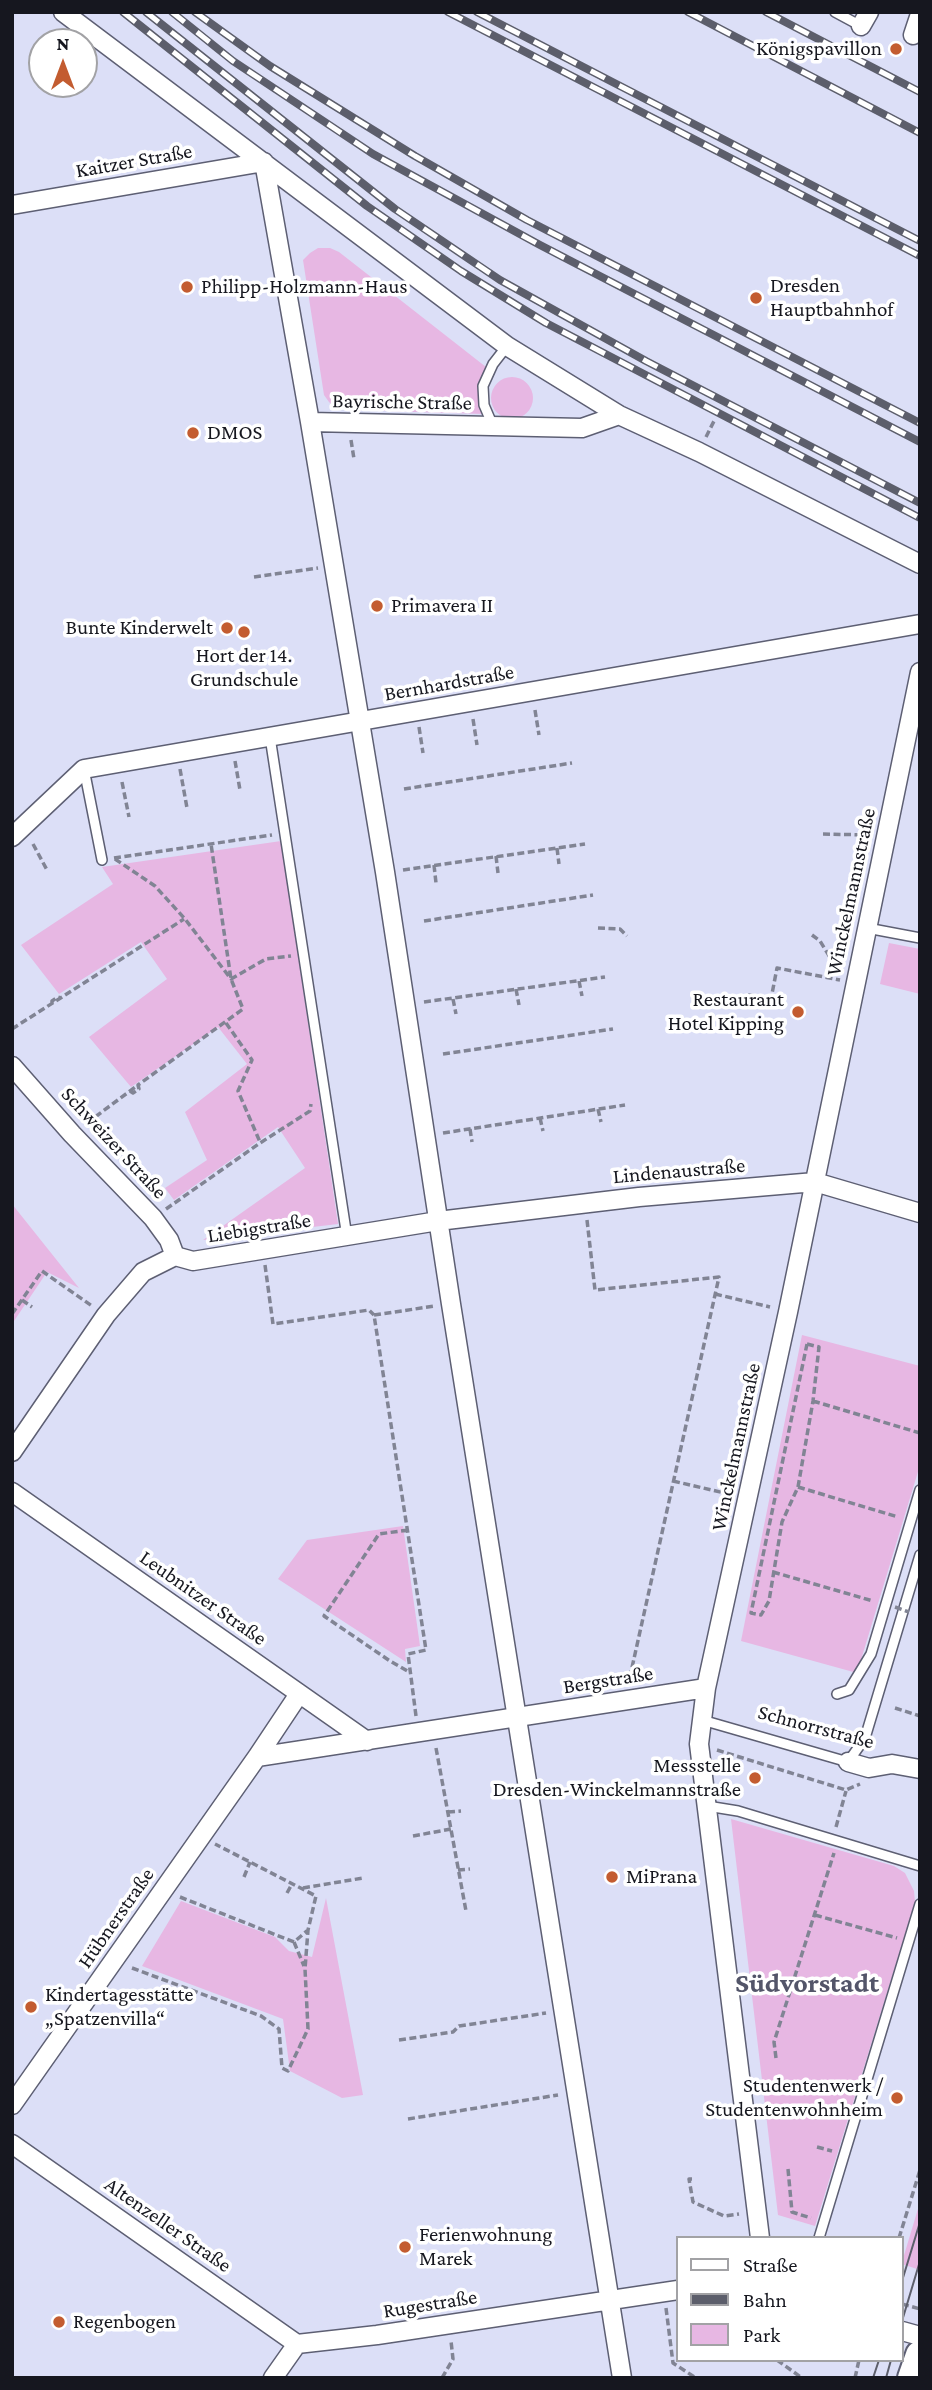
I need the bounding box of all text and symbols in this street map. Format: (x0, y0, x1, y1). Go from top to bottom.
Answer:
north arrow (28, 28, 98, 98)
text: N (57, 33, 69, 54)
place label: Königspavillon (756, 36, 882, 62)
marker: Königspavillon (888, 41, 904, 57)
street label: Kaitzer Straße (74, 138, 194, 184)
place label: Dresden Hauptbahnhof (770, 273, 894, 323)
place label: Philipp-Holzmann-Haus (201, 274, 408, 300)
marker: Philipp-Holzmann-Haus (179, 279, 195, 295)
marker: Dresden Hauptbahnhof (748, 290, 764, 306)
street label: Bayrische Straße (332, 388, 472, 416)
place label: DMOS (207, 420, 262, 446)
marker: DMOS (185, 425, 201, 441)
place label: Primavera II (391, 593, 493, 619)
marker: Primavera II (369, 598, 385, 614)
place label: Bunte Kinderwelt (66, 615, 213, 641)
marker: Bunte Kinderwelt (219, 620, 235, 636)
marker: Hort der 14. Grundschule (236, 624, 252, 640)
place label: Hort der 14. Grundschule (190, 643, 298, 693)
street label: Bernhardstraße (382, 659, 516, 707)
street label: Winckelmannstraße (821, 806, 881, 978)
place label: Restaurant Hotel Kipping (668, 987, 784, 1037)
marker: Restaurant Hotel Kipping (790, 1004, 806, 1020)
street label: Schweizer Straße (56, 1082, 172, 1204)
street label: Lindenaustraße (612, 1153, 746, 1189)
street label: Liebigstraße (206, 1207, 312, 1249)
street label: Winckelmannstraße (706, 1361, 766, 1533)
street label: Leubnitzer Straße (135, 1545, 271, 1651)
street label: Bergstraße (561, 1660, 655, 1700)
street label: Schnorrstraße (755, 1699, 877, 1755)
place label: Messstelle Dresden-Winckelmannstraße (493, 1753, 741, 1803)
marker: Messstelle Dresden-Winckelmannstraße (747, 1770, 763, 1786)
street label: Hübnerstraße (72, 1863, 160, 1973)
place label: MiPrana (626, 1864, 697, 1890)
marker: MiPrana (604, 1869, 620, 1885)
district label: Südvorstadt (735, 1966, 879, 2000)
place label: Kindertagesstätte „Spatzenvilla“ (45, 1982, 193, 2032)
marker: Kindertagesstätte „Spatzenvilla“ (23, 1999, 39, 2015)
place label: Studentenwerk / Studentenwohnheim (705, 2073, 883, 2123)
marker: Studentenwerk / Studentenwohnheim (889, 2090, 905, 2106)
street label: Altenzeller Straße (100, 2172, 236, 2278)
place label: Ferienwohnung Marek (419, 2222, 552, 2272)
legend (676, 2236, 904, 2362)
marker: Ferienwohnung Marek (397, 2239, 413, 2255)
text: Straße (743, 2253, 797, 2277)
street label: Rugestraße (381, 2284, 479, 2324)
text: Bahn (743, 2288, 787, 2312)
place label: Regenbogen (73, 2309, 176, 2335)
marker: Regenbogen (51, 2314, 67, 2330)
text: Park (743, 2323, 780, 2347)

